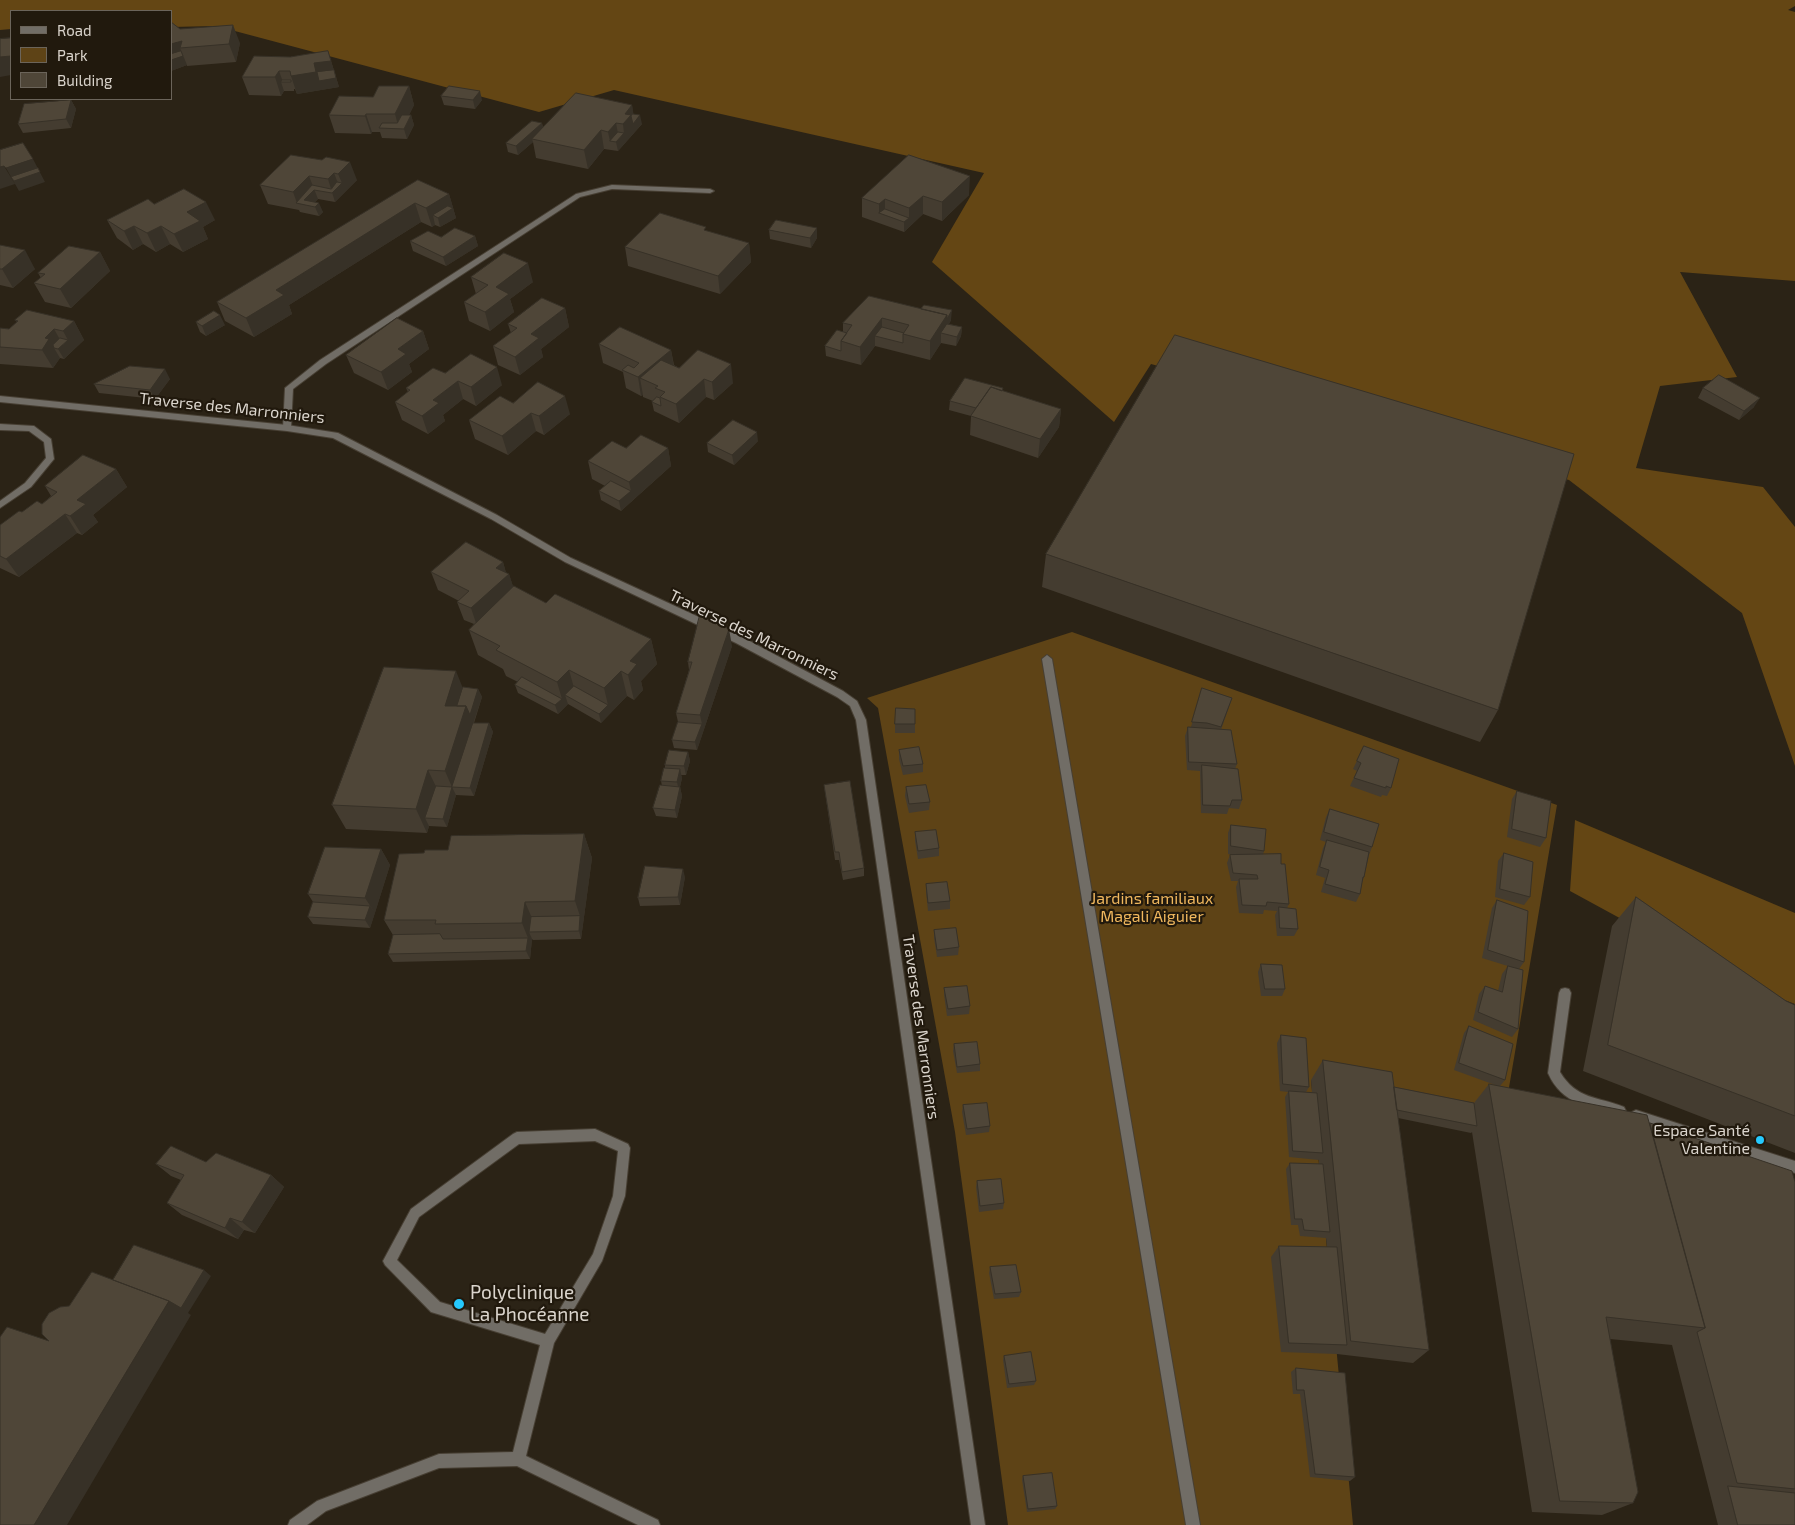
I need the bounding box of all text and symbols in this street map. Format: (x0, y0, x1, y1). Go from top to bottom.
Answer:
legend (10, 10, 172, 100)
text: Road (57, 21, 92, 39)
text: Park (57, 46, 88, 64)
text: Building (57, 71, 112, 89)
street label: Traverse des Marronniers (138, 389, 326, 427)
street label: Traverse des Marronniers (666, 586, 842, 684)
park label: Jardins familiaux Magali Aiguier (1091, 889, 1213, 927)
street label: Traverse des Marronniers (899, 933, 943, 1121)
place label: Espace Santé Valentine (1653, 1121, 1750, 1159)
marker: Espace Santé Valentine (1754, 1134, 1766, 1146)
place label: Polyclinique La Phocéanne (470, 1282, 590, 1326)
marker: Polyclinique La Phocéanne (452, 1297, 466, 1311)

